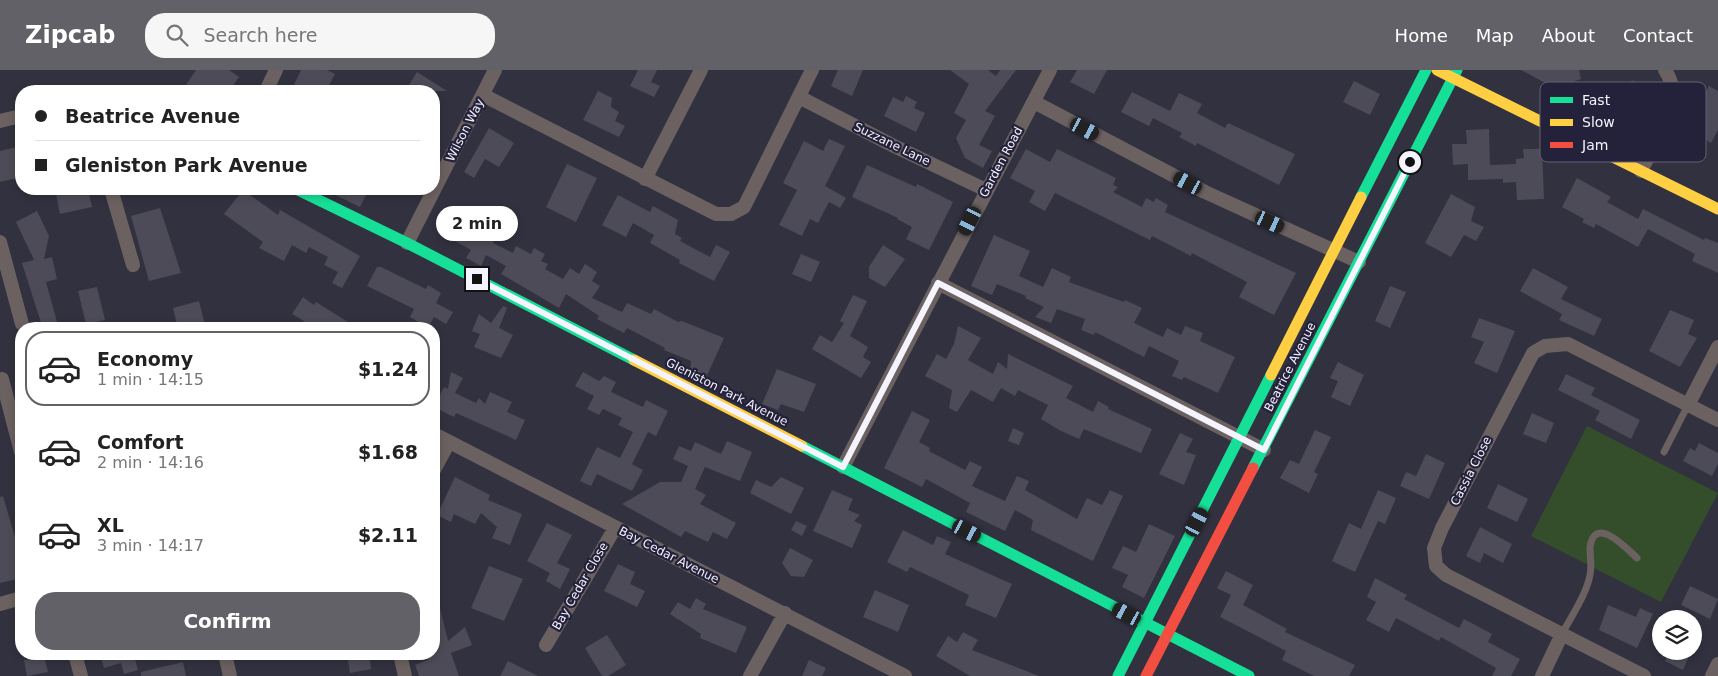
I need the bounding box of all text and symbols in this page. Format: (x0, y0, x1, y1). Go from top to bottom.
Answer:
search box (145, 13, 495, 58)
text: Zipcab (25, 21, 115, 49)
icon: search (163, 21, 191, 49)
text: Search here (203, 24, 318, 46)
text: Home (1395, 25, 1448, 46)
text: Map (1476, 25, 1514, 46)
text: About (1542, 25, 1595, 46)
text: Contact (1623, 25, 1693, 46)
legend (1540, 82, 1706, 162)
text: Fast (1582, 92, 1611, 108)
street label: Wilson Way (443, 96, 487, 164)
text: Beatrice Avenue (65, 105, 240, 127)
text: Slow (1582, 114, 1615, 130)
car (1068, 115, 1101, 143)
street label: Suzzane Lane (852, 120, 932, 168)
street label: Garden Road (977, 124, 1025, 200)
text: Jam (1581, 137, 1608, 153)
route start (1399, 151, 1421, 173)
text: Gleniston Park Avenue (65, 154, 308, 176)
car (1171, 169, 1204, 197)
car (956, 204, 983, 238)
callout: 2 min (436, 206, 518, 242)
car (1253, 209, 1286, 235)
text: 2 min (452, 214, 502, 233)
route end (466, 268, 488, 290)
street label: Beatrice Avenue (1261, 320, 1319, 414)
icon: car (37, 346, 82, 391)
text: Economy (97, 348, 193, 370)
street label: Gleniston Park Avenue (664, 355, 790, 429)
text: $1.24 (358, 358, 418, 380)
text: 1 min · 14:15 (97, 370, 204, 389)
icon: car (37, 429, 82, 474)
text: Comfort (97, 431, 184, 453)
street label: Cassia Close (1448, 434, 1494, 508)
text: $1.68 (358, 441, 418, 463)
text: 2 min · 14:16 (97, 453, 204, 472)
car (1183, 505, 1210, 539)
icon: car (37, 512, 82, 557)
text: XL (97, 514, 124, 536)
car (950, 518, 983, 544)
text: $2.11 (358, 524, 418, 546)
street label: Bay Cedar Avenue (617, 524, 721, 586)
text: 3 min · 14:17 (97, 536, 204, 555)
street label: Bay Cedar Close (549, 540, 611, 632)
button: Confirm (35, 592, 420, 650)
car (1110, 600, 1143, 628)
map controls (1652, 610, 1702, 660)
button: layers (1652, 610, 1702, 660)

